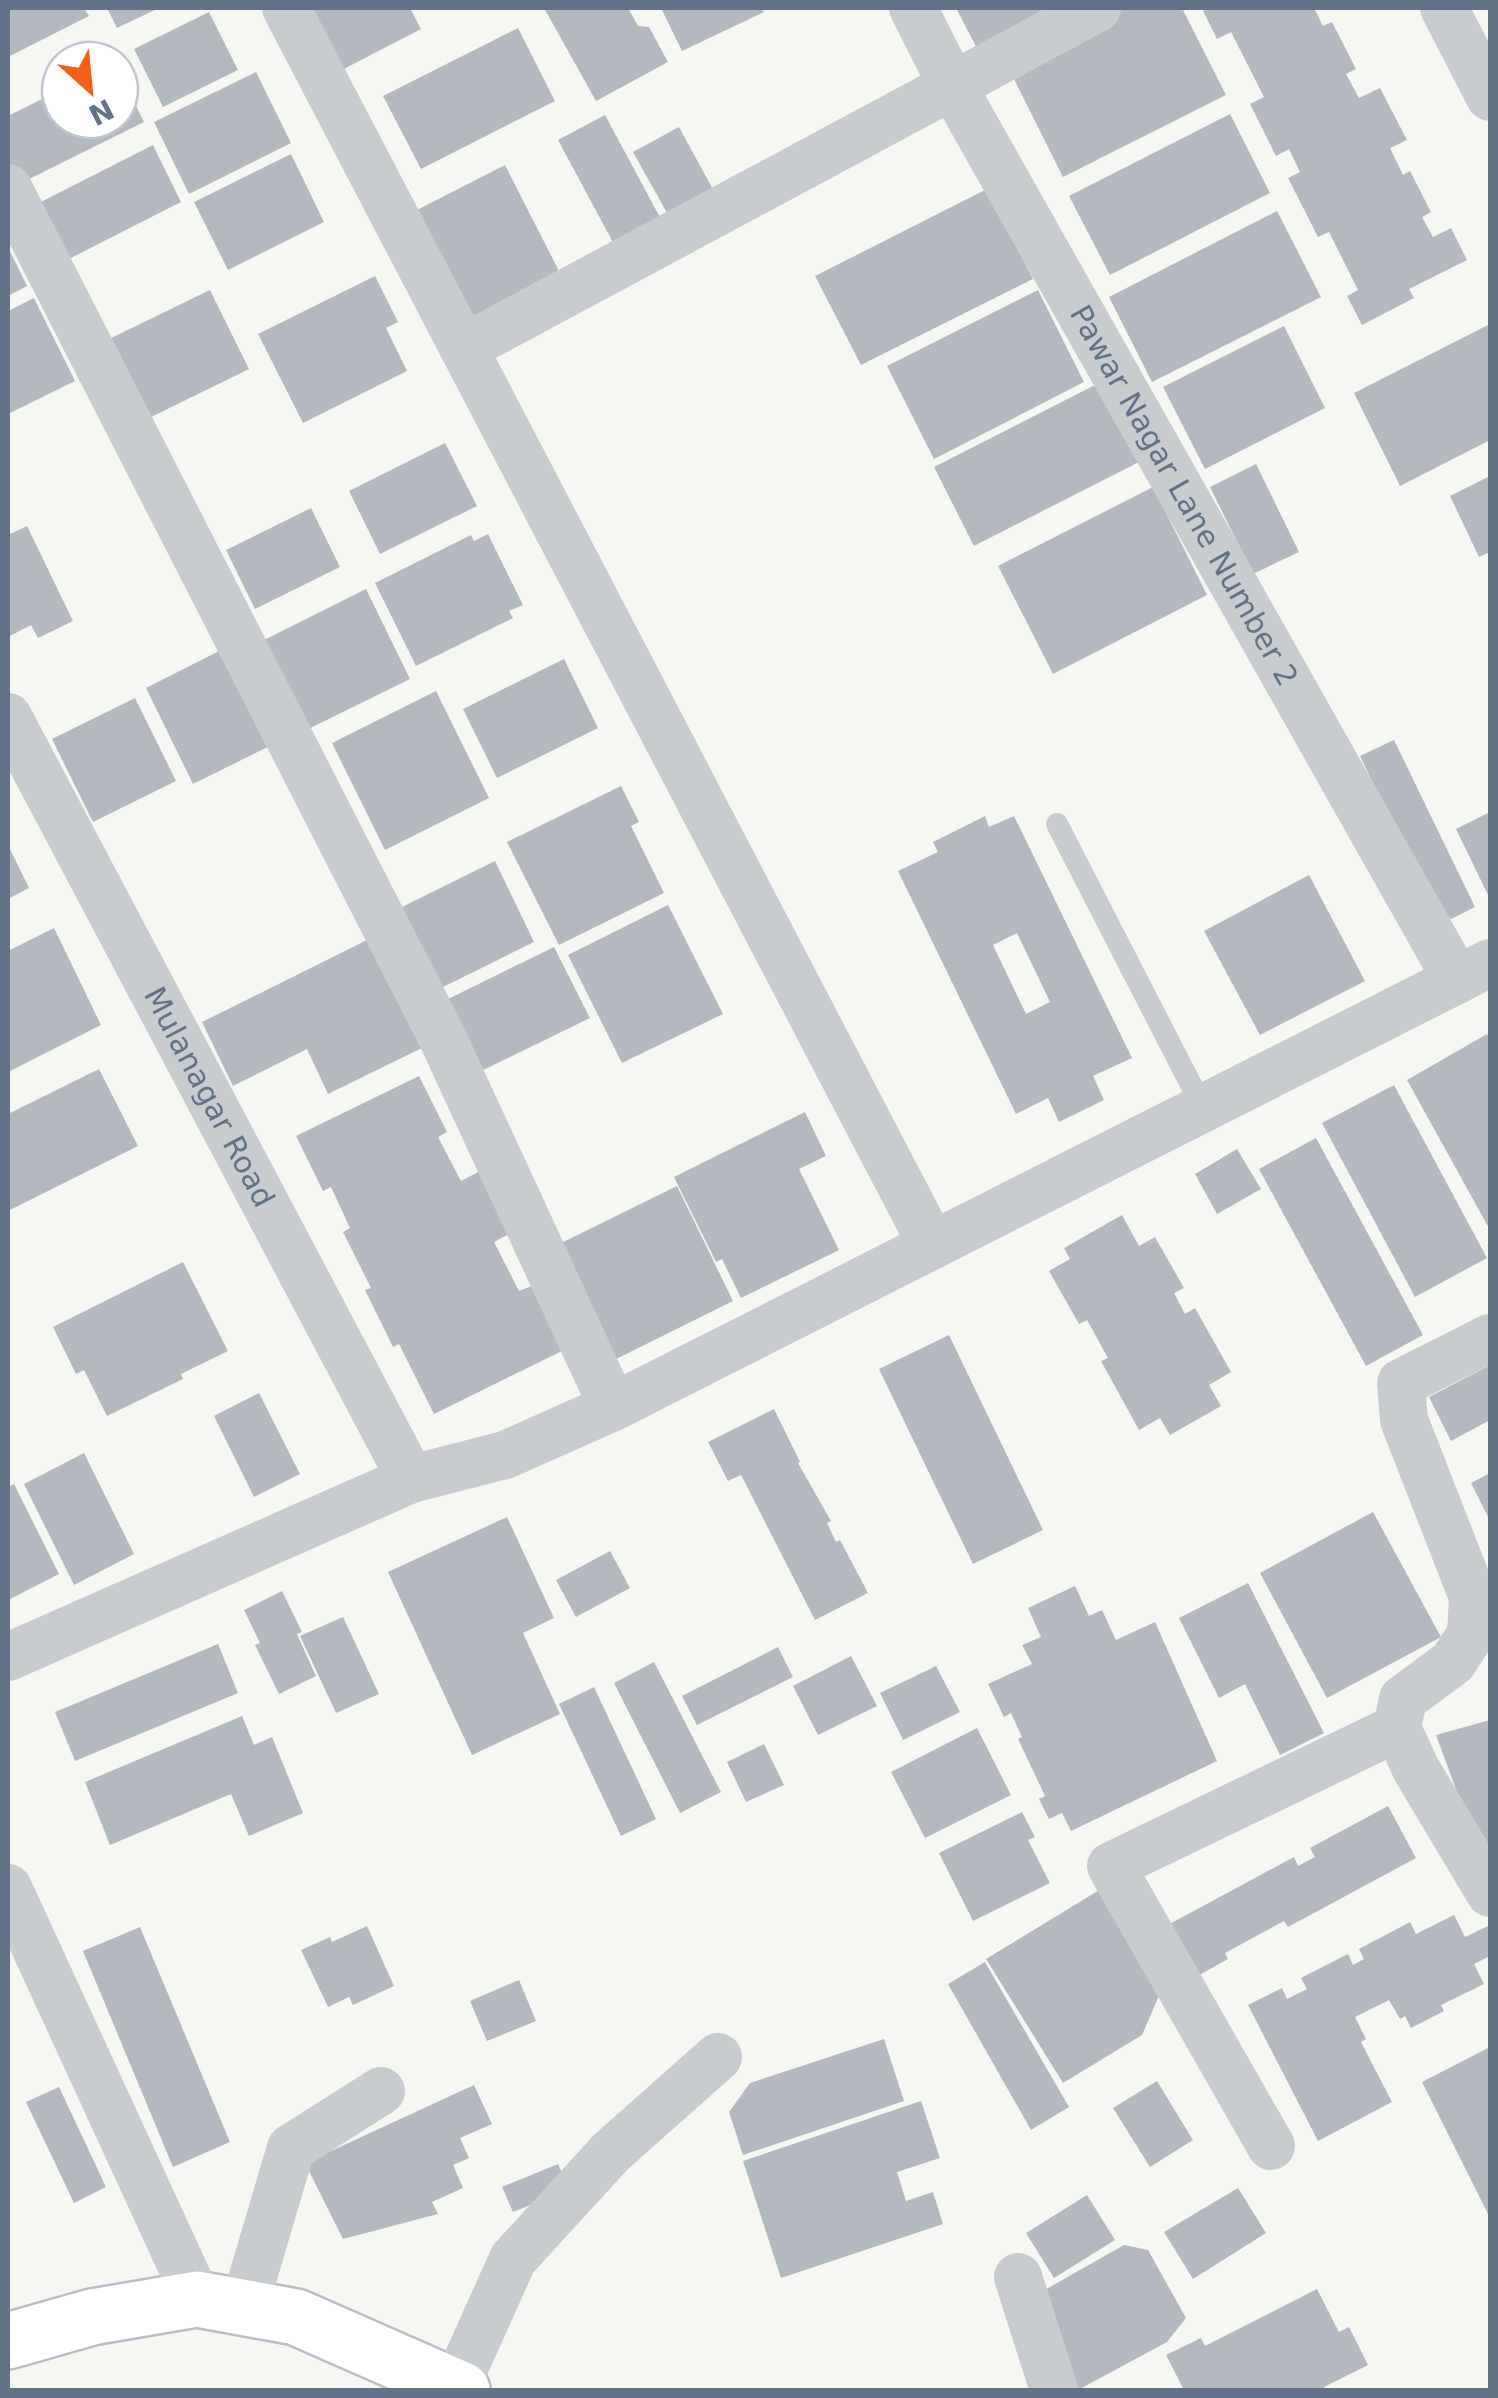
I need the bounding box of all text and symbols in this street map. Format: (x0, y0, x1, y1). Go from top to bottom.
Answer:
north arrow (40, 40, 140, 140)
text: N (83, 92, 119, 132)
street label: Pawar Nagar Lane Number 2 (1063, 299, 1305, 692)
street label: Mulanagar Road (137, 981, 282, 1213)

